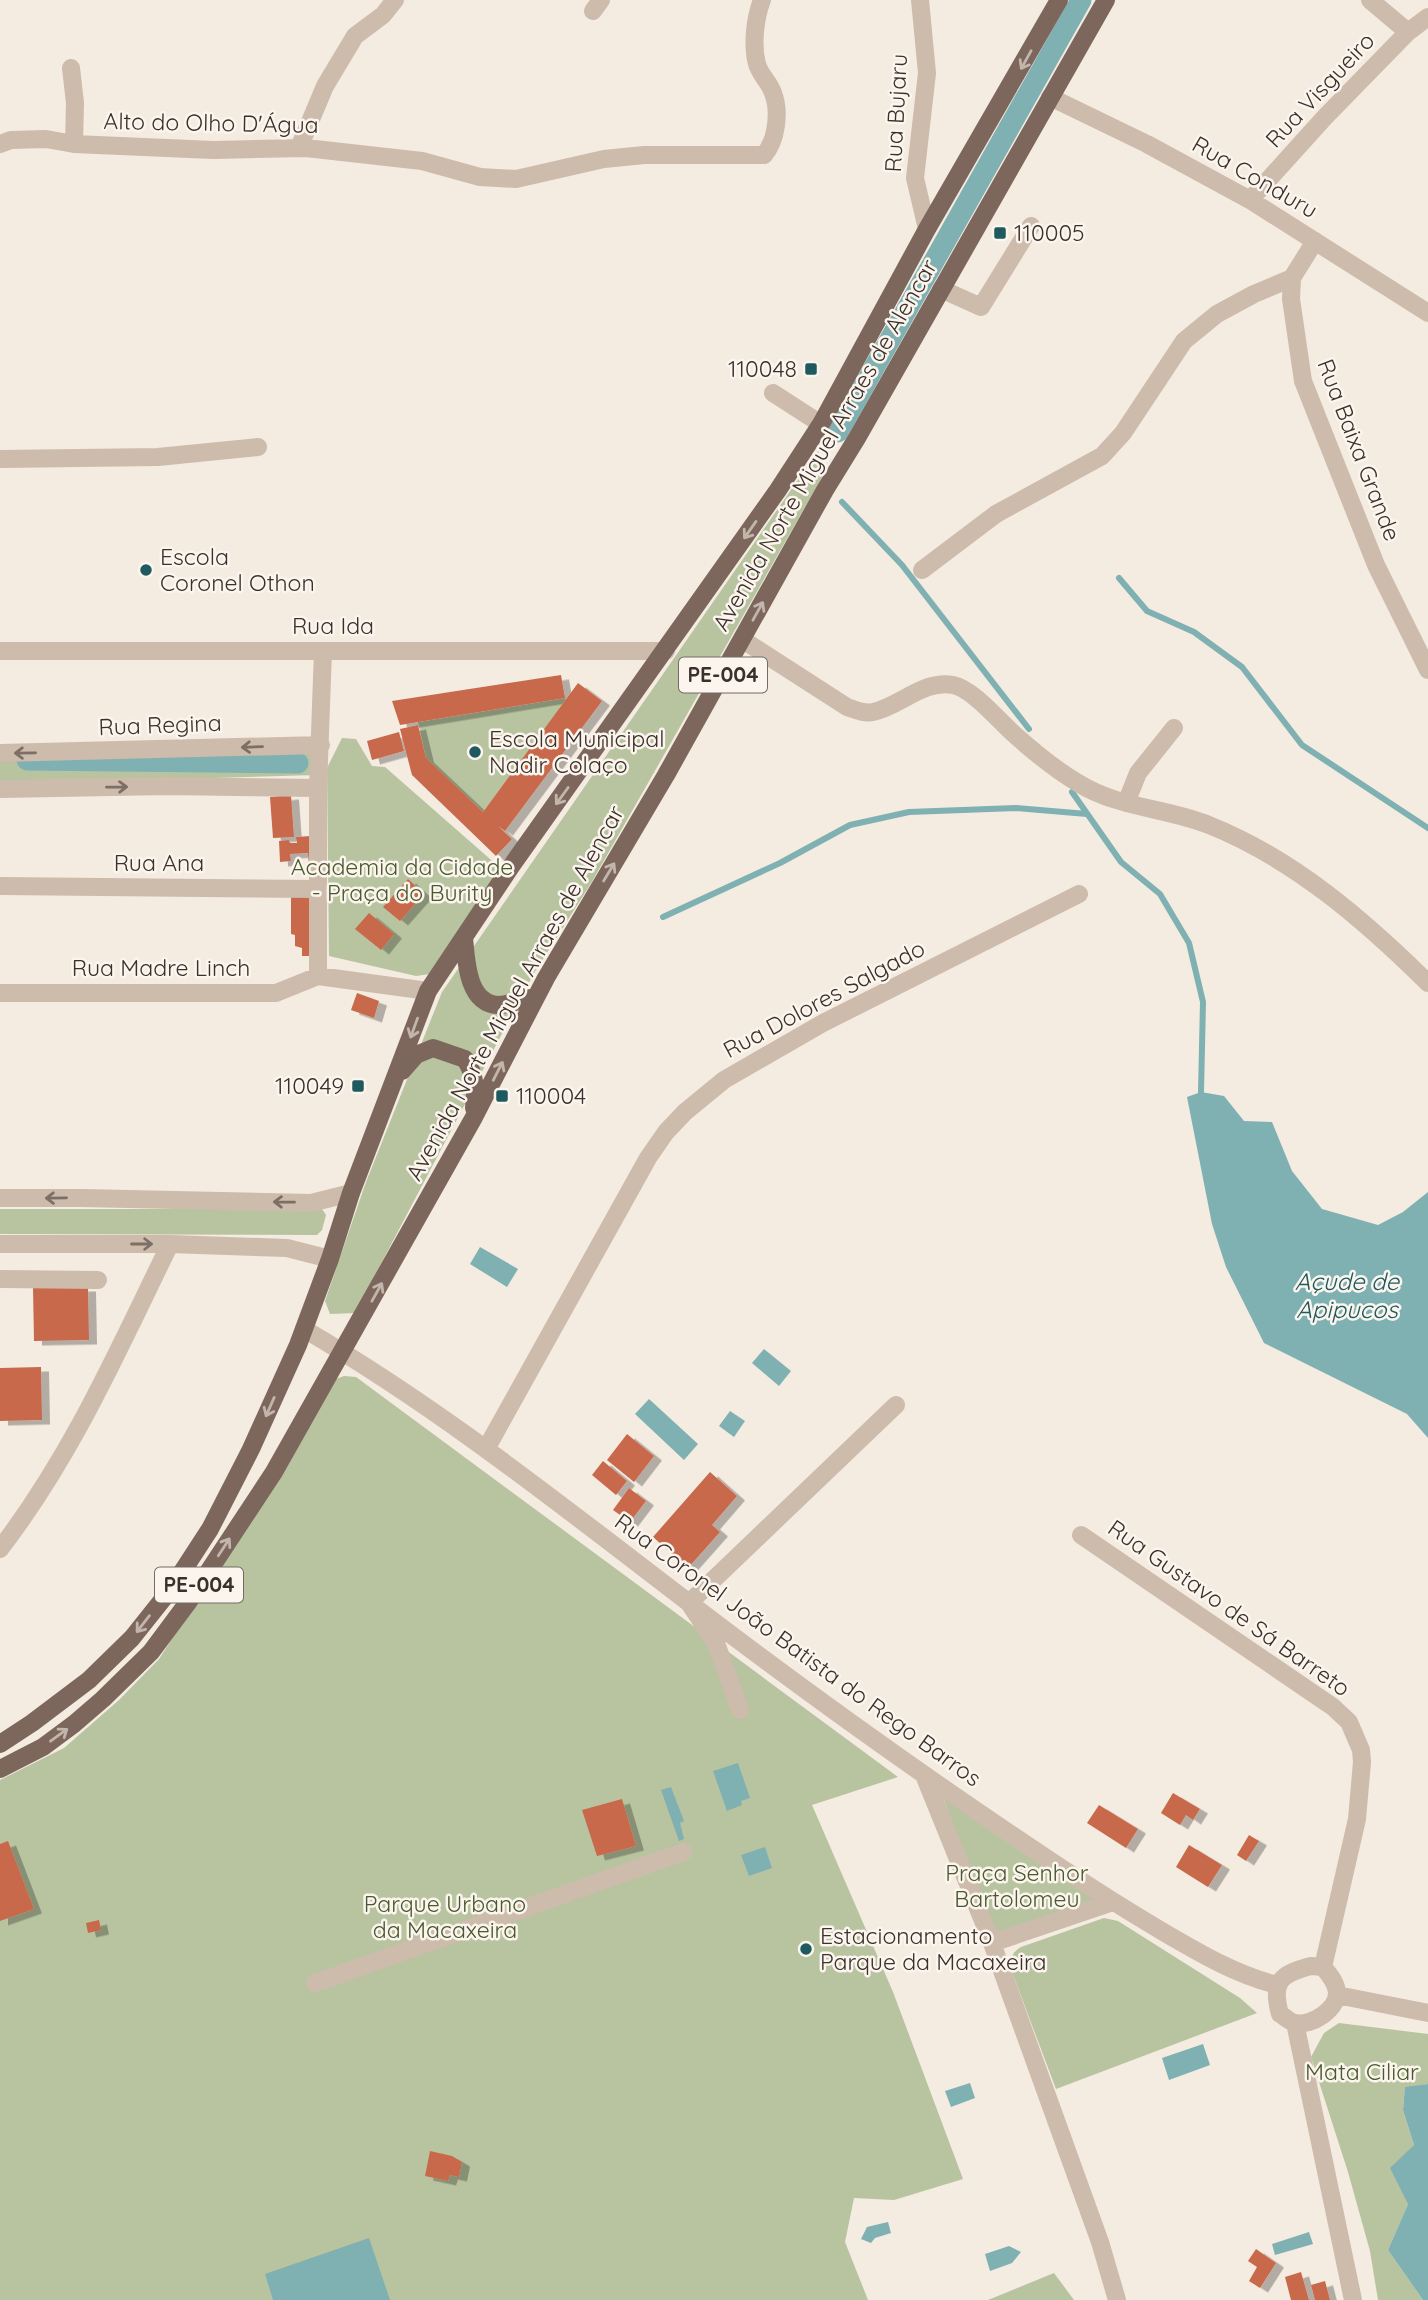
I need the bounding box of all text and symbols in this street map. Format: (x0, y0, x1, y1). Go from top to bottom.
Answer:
street label: Rua Visgueiro (1259, 26, 1380, 153)
one-way arrow (1019, 49, 1033, 69)
street label: Rua Bujaru (878, 53, 913, 173)
street label: Alto do Olho D'Água (103, 106, 319, 139)
street label: Rua Conduru (1187, 129, 1323, 224)
place label: 110005 (1014, 218, 1085, 247)
marker: 110005 (992, 225, 1008, 241)
street label: Avenida Norte Miguel Arraes de Alencar (706, 254, 943, 636)
place label: 110048 (728, 354, 797, 383)
street label: Rua Baixa Grande (1311, 355, 1407, 545)
marker: 110048 (803, 361, 819, 377)
one-way arrow (743, 520, 757, 539)
place label: Escola Coronel Othon (160, 542, 315, 597)
marker: Escola Coronel Othon (138, 562, 154, 578)
one-way arrow (751, 602, 765, 622)
street label: Rua Ida (292, 611, 374, 640)
road number: PE-004 (679, 658, 767, 692)
street label: Rua Regina (98, 708, 222, 741)
place label: Escola Municipal Nadir Colaço (489, 724, 665, 779)
one-way arrow (241, 740, 264, 753)
marker: Escola Municipal Nadir Colaço (467, 744, 483, 760)
one-way arrow (14, 746, 37, 760)
one-way arrow (105, 780, 128, 794)
one-way arrow (555, 786, 569, 805)
street label: Avenida Norte Miguel Arraes de Alencar (399, 800, 630, 1185)
street label: Rua Ana (114, 848, 204, 877)
park label: Academia da Cidade - Praça do Burity (291, 852, 513, 907)
one-way arrow (602, 863, 616, 883)
street label: Rua Dolores Salgado (718, 933, 930, 1064)
street label: Rua Madre Linch (72, 953, 250, 982)
one-way arrow (407, 1017, 419, 1039)
one-way arrow (491, 1061, 505, 1082)
place label: 110049 (275, 1071, 344, 1100)
marker: 110049 (350, 1078, 366, 1094)
place label: 110004 (516, 1081, 586, 1110)
marker: 110004 (494, 1088, 510, 1104)
one-way arrow (45, 1191, 68, 1205)
one-way arrow (273, 1196, 296, 1209)
one-way arrow (130, 1237, 153, 1251)
water label: Açude de Apipucos (1295, 1266, 1401, 1324)
one-way arrow (371, 1282, 384, 1303)
one-way arrow (262, 1397, 275, 1418)
street label: Rua Coronel João Batista do Rego Barros (609, 1507, 987, 1792)
street label: Rua Gustavo de Sá Barreto (1103, 1513, 1356, 1702)
one-way arrow (217, 1538, 232, 1557)
road number: PE-004 (155, 1568, 243, 1602)
one-way arrow (136, 1615, 151, 1633)
one-way arrow (49, 1728, 68, 1742)
park label: Praça Senhor Bartolomeu (945, 1858, 1089, 1913)
park label: Parque Urbano da Macaxeira (364, 1889, 526, 1944)
place label: Estacionamento Parque da Macaxeira (820, 1921, 1046, 1976)
marker: Estacionamento Parque da Macaxeira (798, 1941, 814, 1957)
park label: Mata Ciliar (1305, 2057, 1419, 2086)

